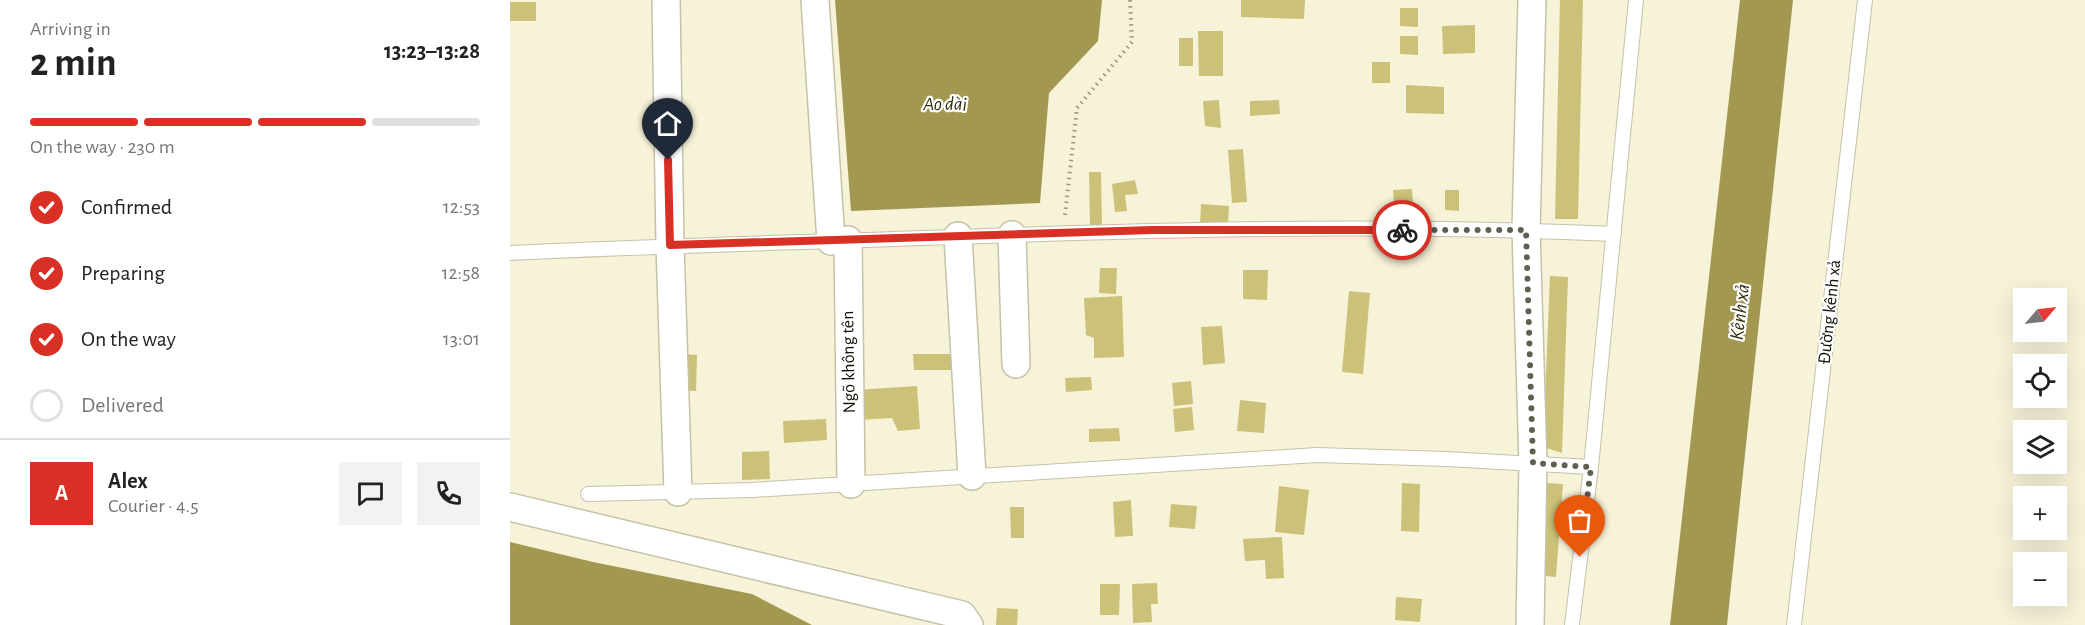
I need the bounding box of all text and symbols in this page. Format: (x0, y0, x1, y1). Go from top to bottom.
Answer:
text: Arriving in (30, 19, 111, 39)
text: 13:23–13:28 (384, 40, 480, 62)
text: 2 min (30, 44, 117, 83)
water label: Ao dài (922, 94, 967, 114)
pin (642, 98, 693, 160)
icon: home (651, 107, 684, 140)
text: On the way · 230 m (30, 137, 175, 157)
icon: check (30, 191, 63, 224)
text: Confirmed (81, 196, 172, 218)
text: 12:53 (443, 197, 480, 217)
courier (1372, 200, 1432, 260)
icon: bike (1386, 214, 1419, 247)
icon: check (30, 257, 63, 290)
street label: Đường kênh xả (1816, 259, 1844, 365)
text: Preparing (81, 262, 165, 284)
text: 12:58 (442, 263, 480, 283)
water label: Kênh xả (1727, 283, 1753, 341)
north arrow (2013, 288, 2067, 342)
map controls (2013, 288, 2067, 606)
street label: Ngõ không tên (839, 310, 859, 414)
icon: check (30, 323, 63, 356)
text: On the way (81, 328, 176, 350)
text: 13:01 (443, 329, 480, 349)
button: locate (2013, 354, 2067, 408)
text: Delivered (81, 394, 164, 416)
button: layers (2013, 420, 2067, 474)
button: chat (339, 462, 402, 525)
button: phone (417, 462, 480, 525)
text: Alex (108, 470, 148, 492)
text: A (55, 482, 68, 504)
button: + (2013, 486, 2067, 540)
pin (1554, 495, 1605, 557)
text: Courier · 4.5 (108, 496, 199, 516)
icon: bag (1563, 504, 1596, 537)
button: − (2013, 552, 2067, 606)

